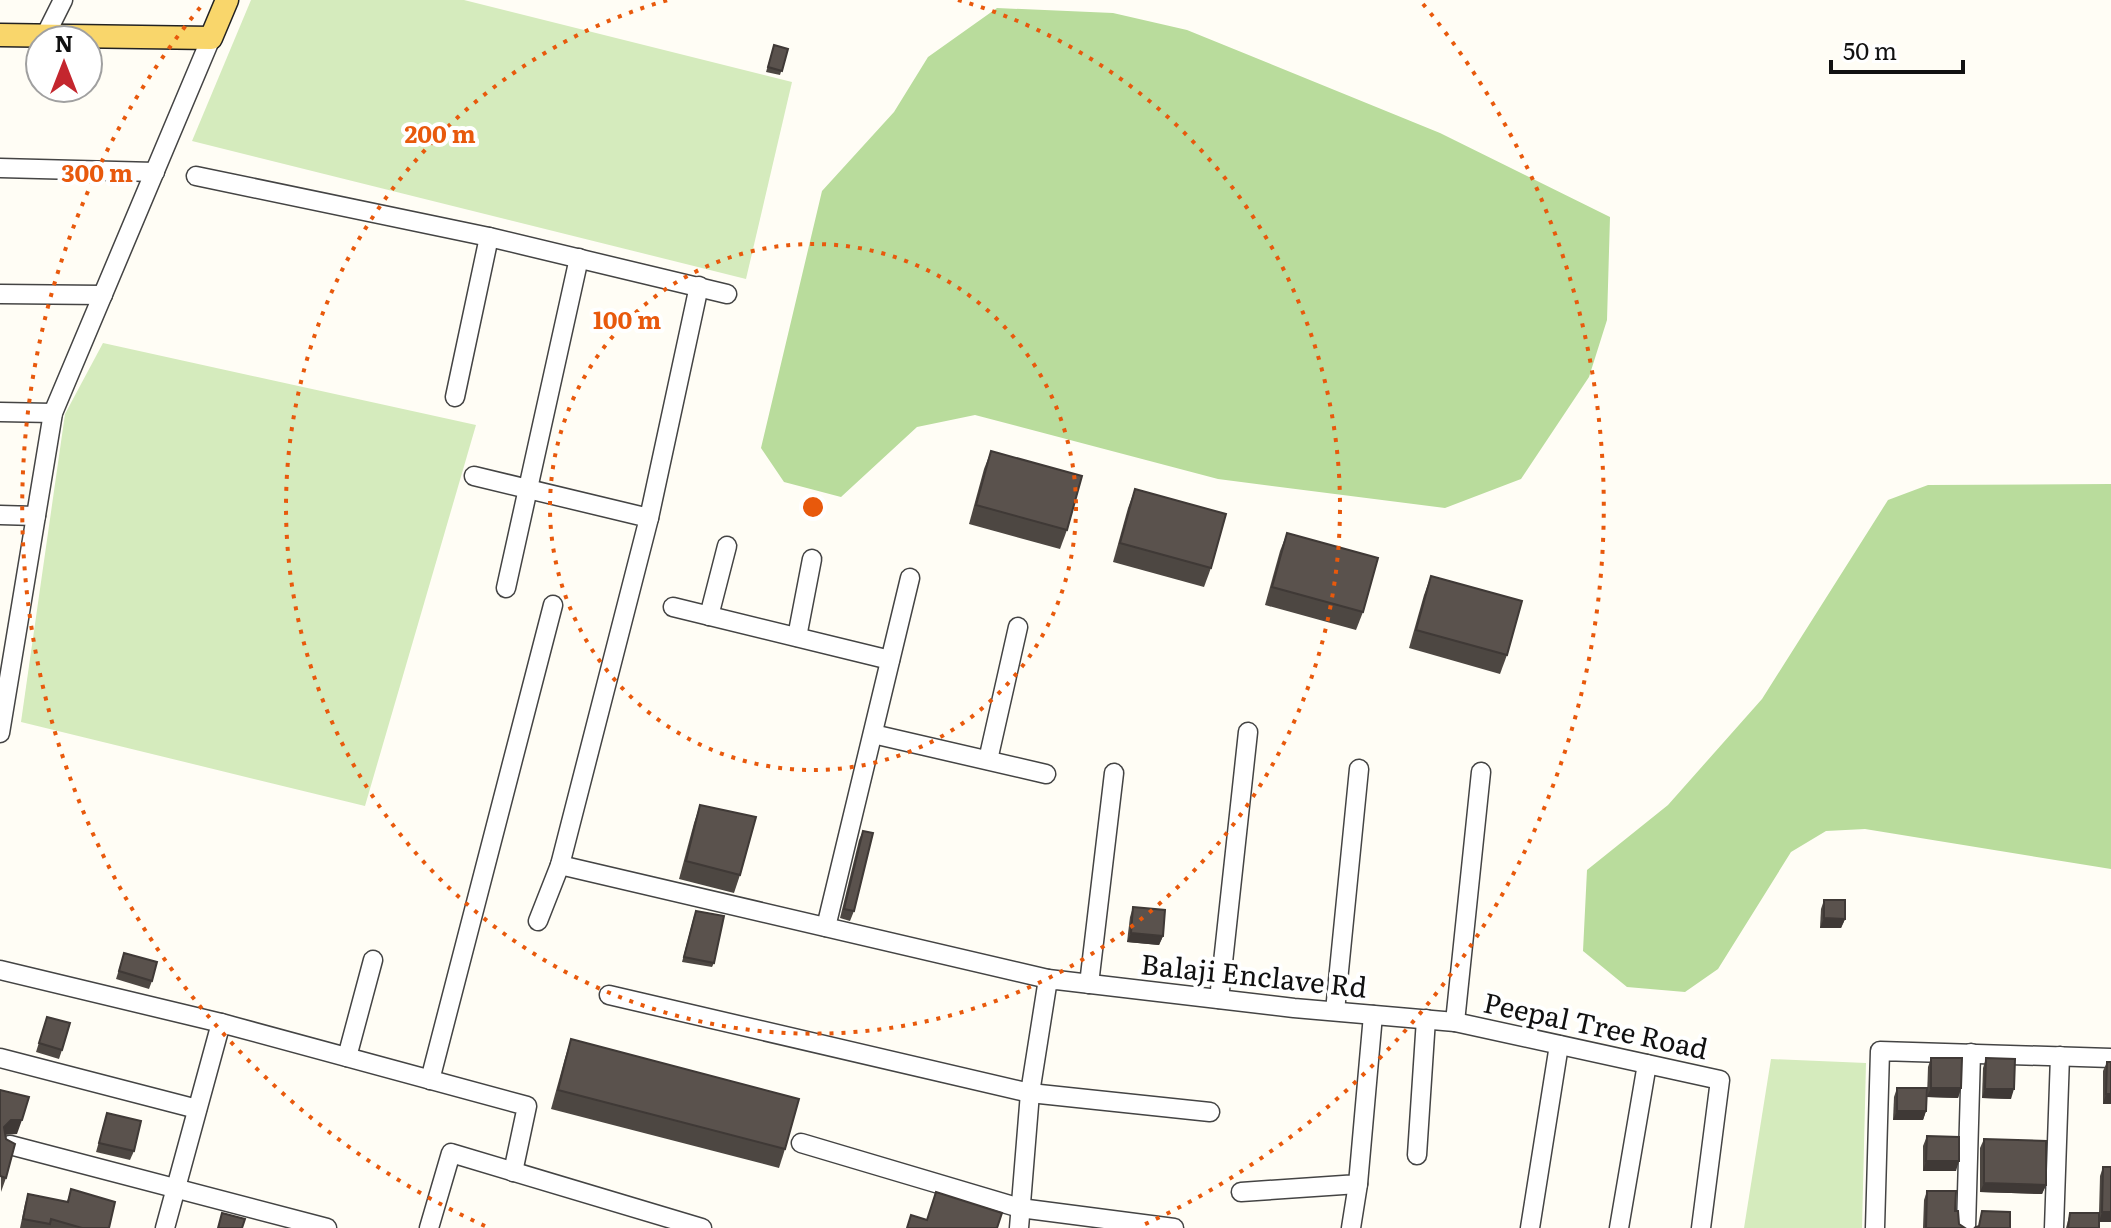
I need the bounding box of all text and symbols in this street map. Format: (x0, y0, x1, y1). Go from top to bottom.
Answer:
north arrow (24, 24, 104, 104)
scale bar (1831, 24, 1963, 74)
text: N (55, 26, 73, 59)
text: 50 m (1843, 32, 1897, 67)
text: 200 m (404, 115, 476, 150)
text: 300 m (61, 154, 133, 189)
text: 100 m (593, 301, 661, 336)
centre of rings (799, 493, 827, 521)
street label: Balaji Enclave Rd (1139, 941, 1369, 1007)
street label: Peepal Tree Road (1480, 980, 1712, 1068)

